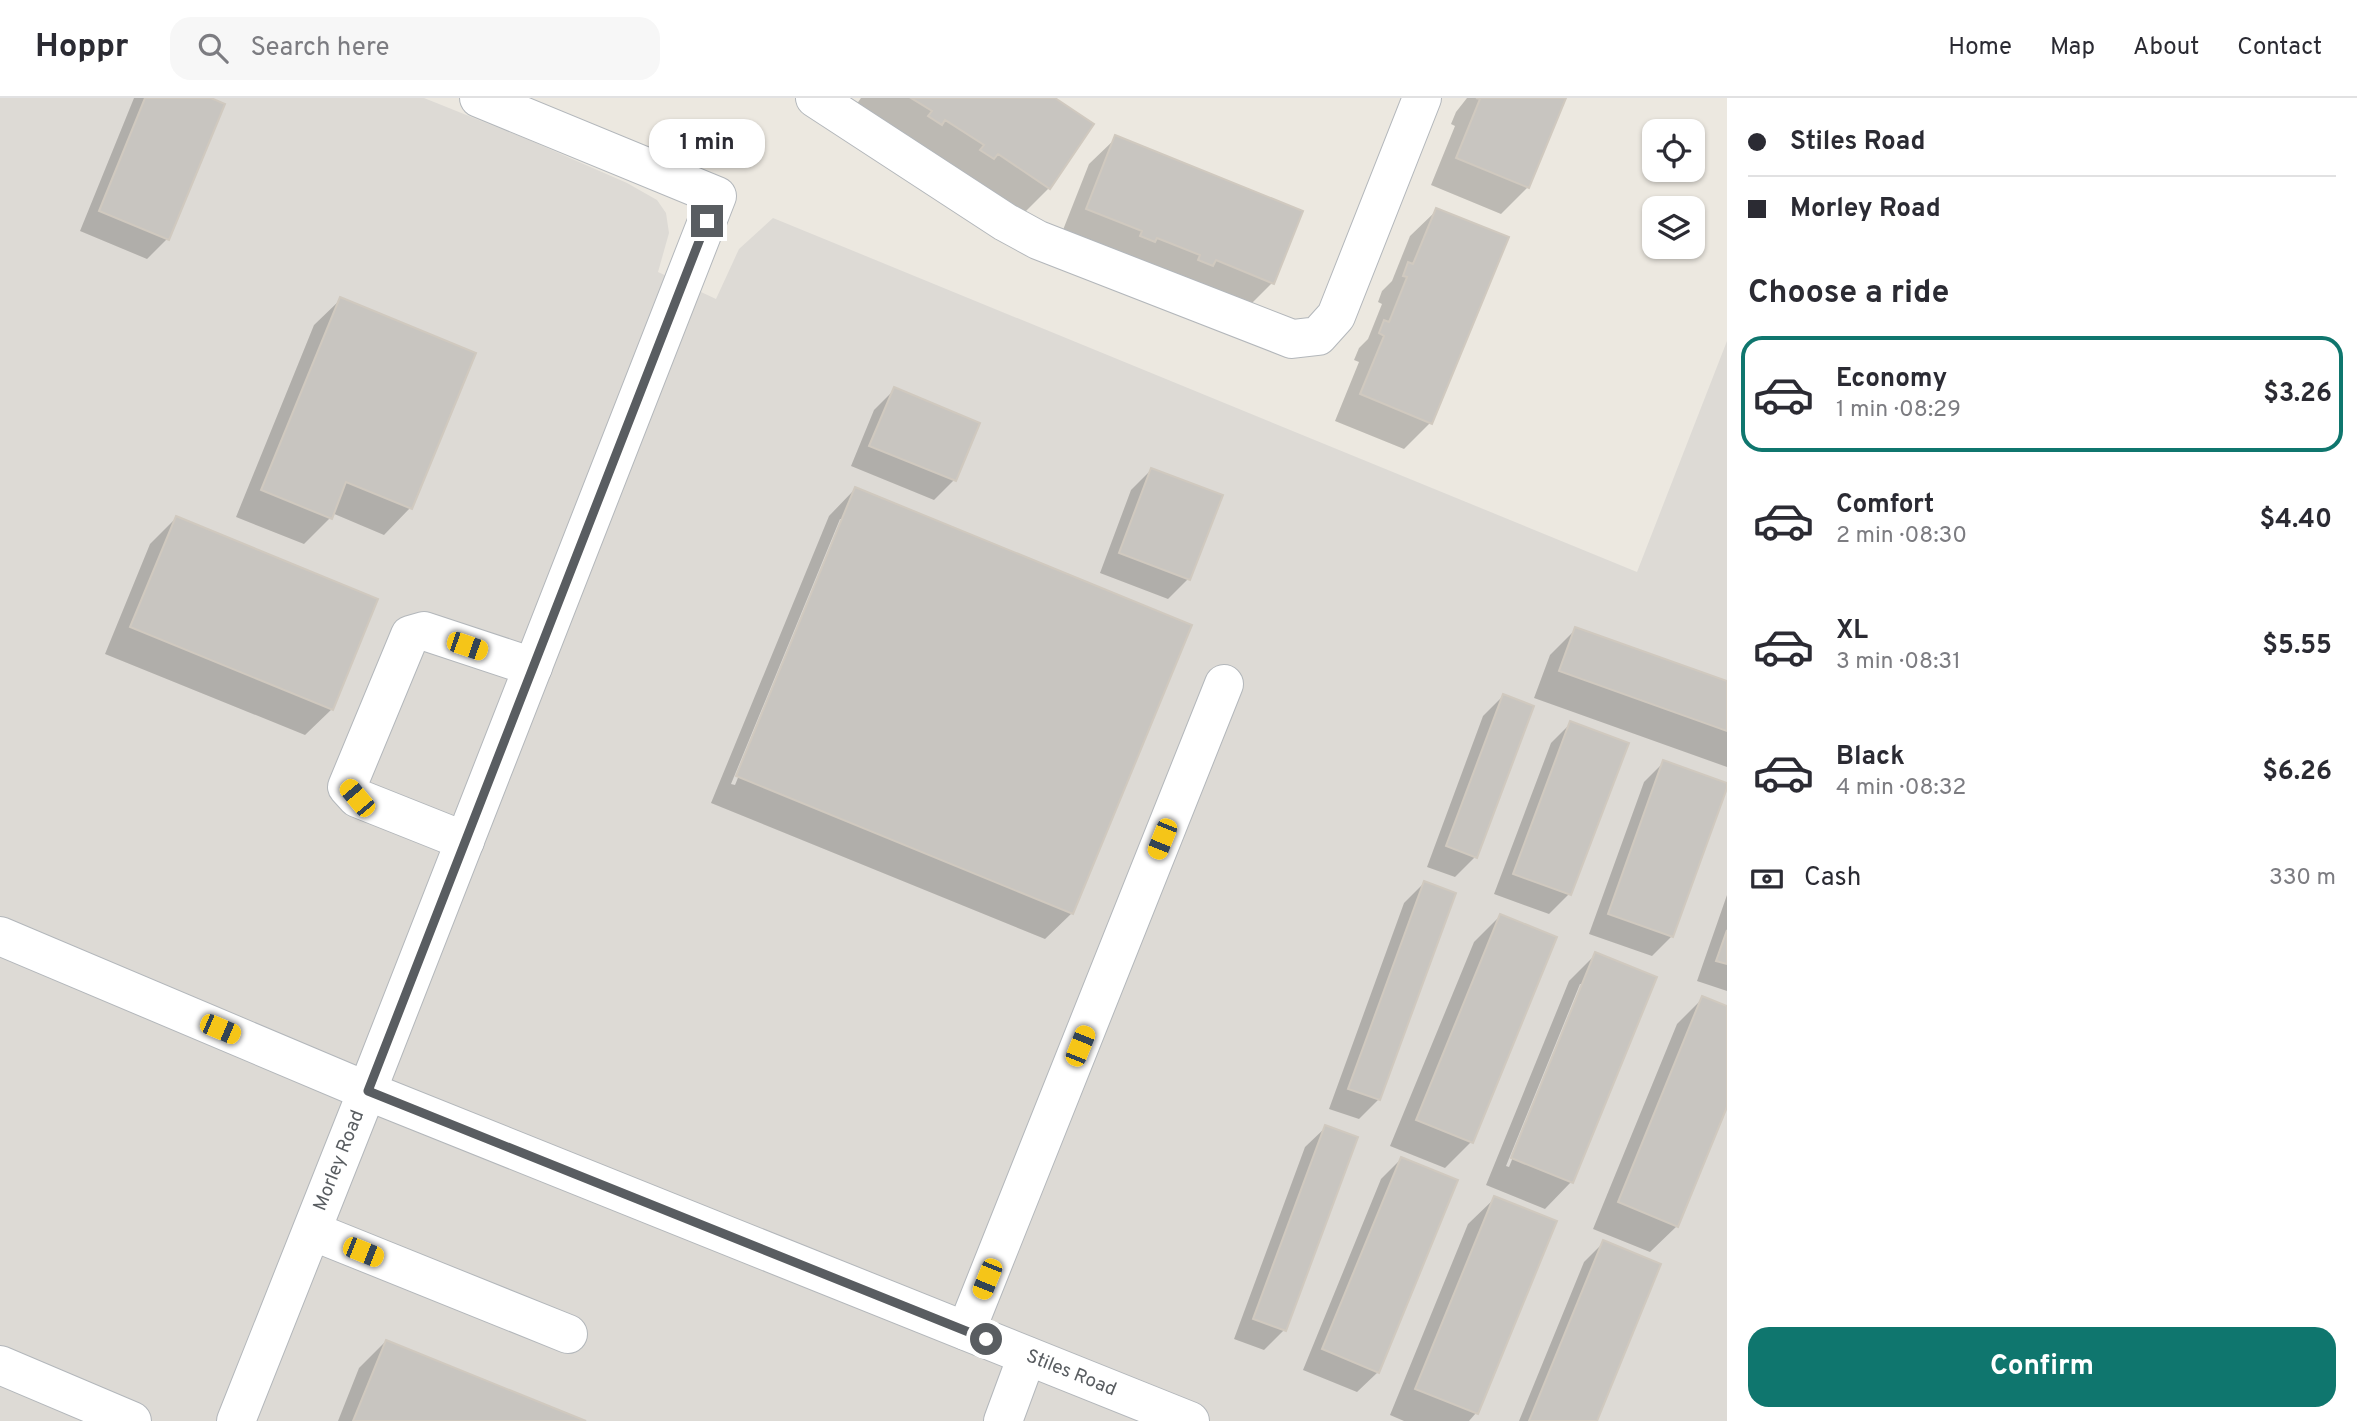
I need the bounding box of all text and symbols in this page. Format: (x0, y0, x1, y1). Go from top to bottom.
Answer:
search box (170, 17, 660, 80)
text: Hoppr (35, 27, 128, 69)
icon: search (194, 29, 232, 67)
text: Search here (250, 32, 389, 65)
text: Home (1948, 33, 2012, 63)
text: Map (2050, 33, 2095, 63)
text: About (2133, 33, 2199, 63)
text: Contact (2237, 33, 2322, 63)
map controls (1642, 119, 1705, 259)
button: locate (1642, 119, 1705, 182)
callout: 1 min (649, 120, 765, 169)
text: Stiles Road (1790, 126, 1925, 159)
text: 1 min (679, 129, 735, 158)
text: Morley Road (1790, 193, 1941, 226)
button: layers (1642, 196, 1705, 259)
route end (691, 205, 723, 237)
text: Choose a ride (1748, 274, 1949, 314)
icon: car (1752, 363, 1815, 426)
text: Economy (1836, 363, 1947, 396)
text: $3.26 (2263, 378, 2332, 411)
text: 1 min · 08:29 (1836, 396, 1961, 425)
icon: car (1752, 489, 1815, 552)
text: Comfort (1836, 489, 1934, 522)
text: $4.40 (2260, 504, 2332, 537)
text: 2 min · 08:30 (1836, 522, 1967, 551)
icon: car (1752, 615, 1815, 678)
text: XL (1836, 615, 1868, 648)
car (444, 629, 491, 663)
text: $5.55 (2262, 630, 2332, 663)
text: 3 min · 08:31 (1836, 648, 1961, 677)
icon: car (1752, 741, 1815, 804)
text: Black (1836, 741, 1905, 774)
text: $6.26 (2262, 756, 2332, 789)
text: 4 min · 08:32 (1836, 774, 1966, 803)
car (336, 775, 379, 821)
car (1145, 816, 1180, 862)
icon: cash (1748, 860, 1786, 898)
text: Cash (1804, 862, 1861, 895)
text: 330 m (2269, 864, 2336, 893)
car (197, 1011, 244, 1047)
car (1063, 1023, 1098, 1069)
street label: Morley Road (309, 1107, 370, 1215)
car (340, 1234, 387, 1270)
car (970, 1256, 1005, 1302)
route start (970, 1323, 1002, 1355)
button: Confirm (1748, 1327, 2336, 1407)
street label: Stiles Road (1022, 1344, 1120, 1402)

